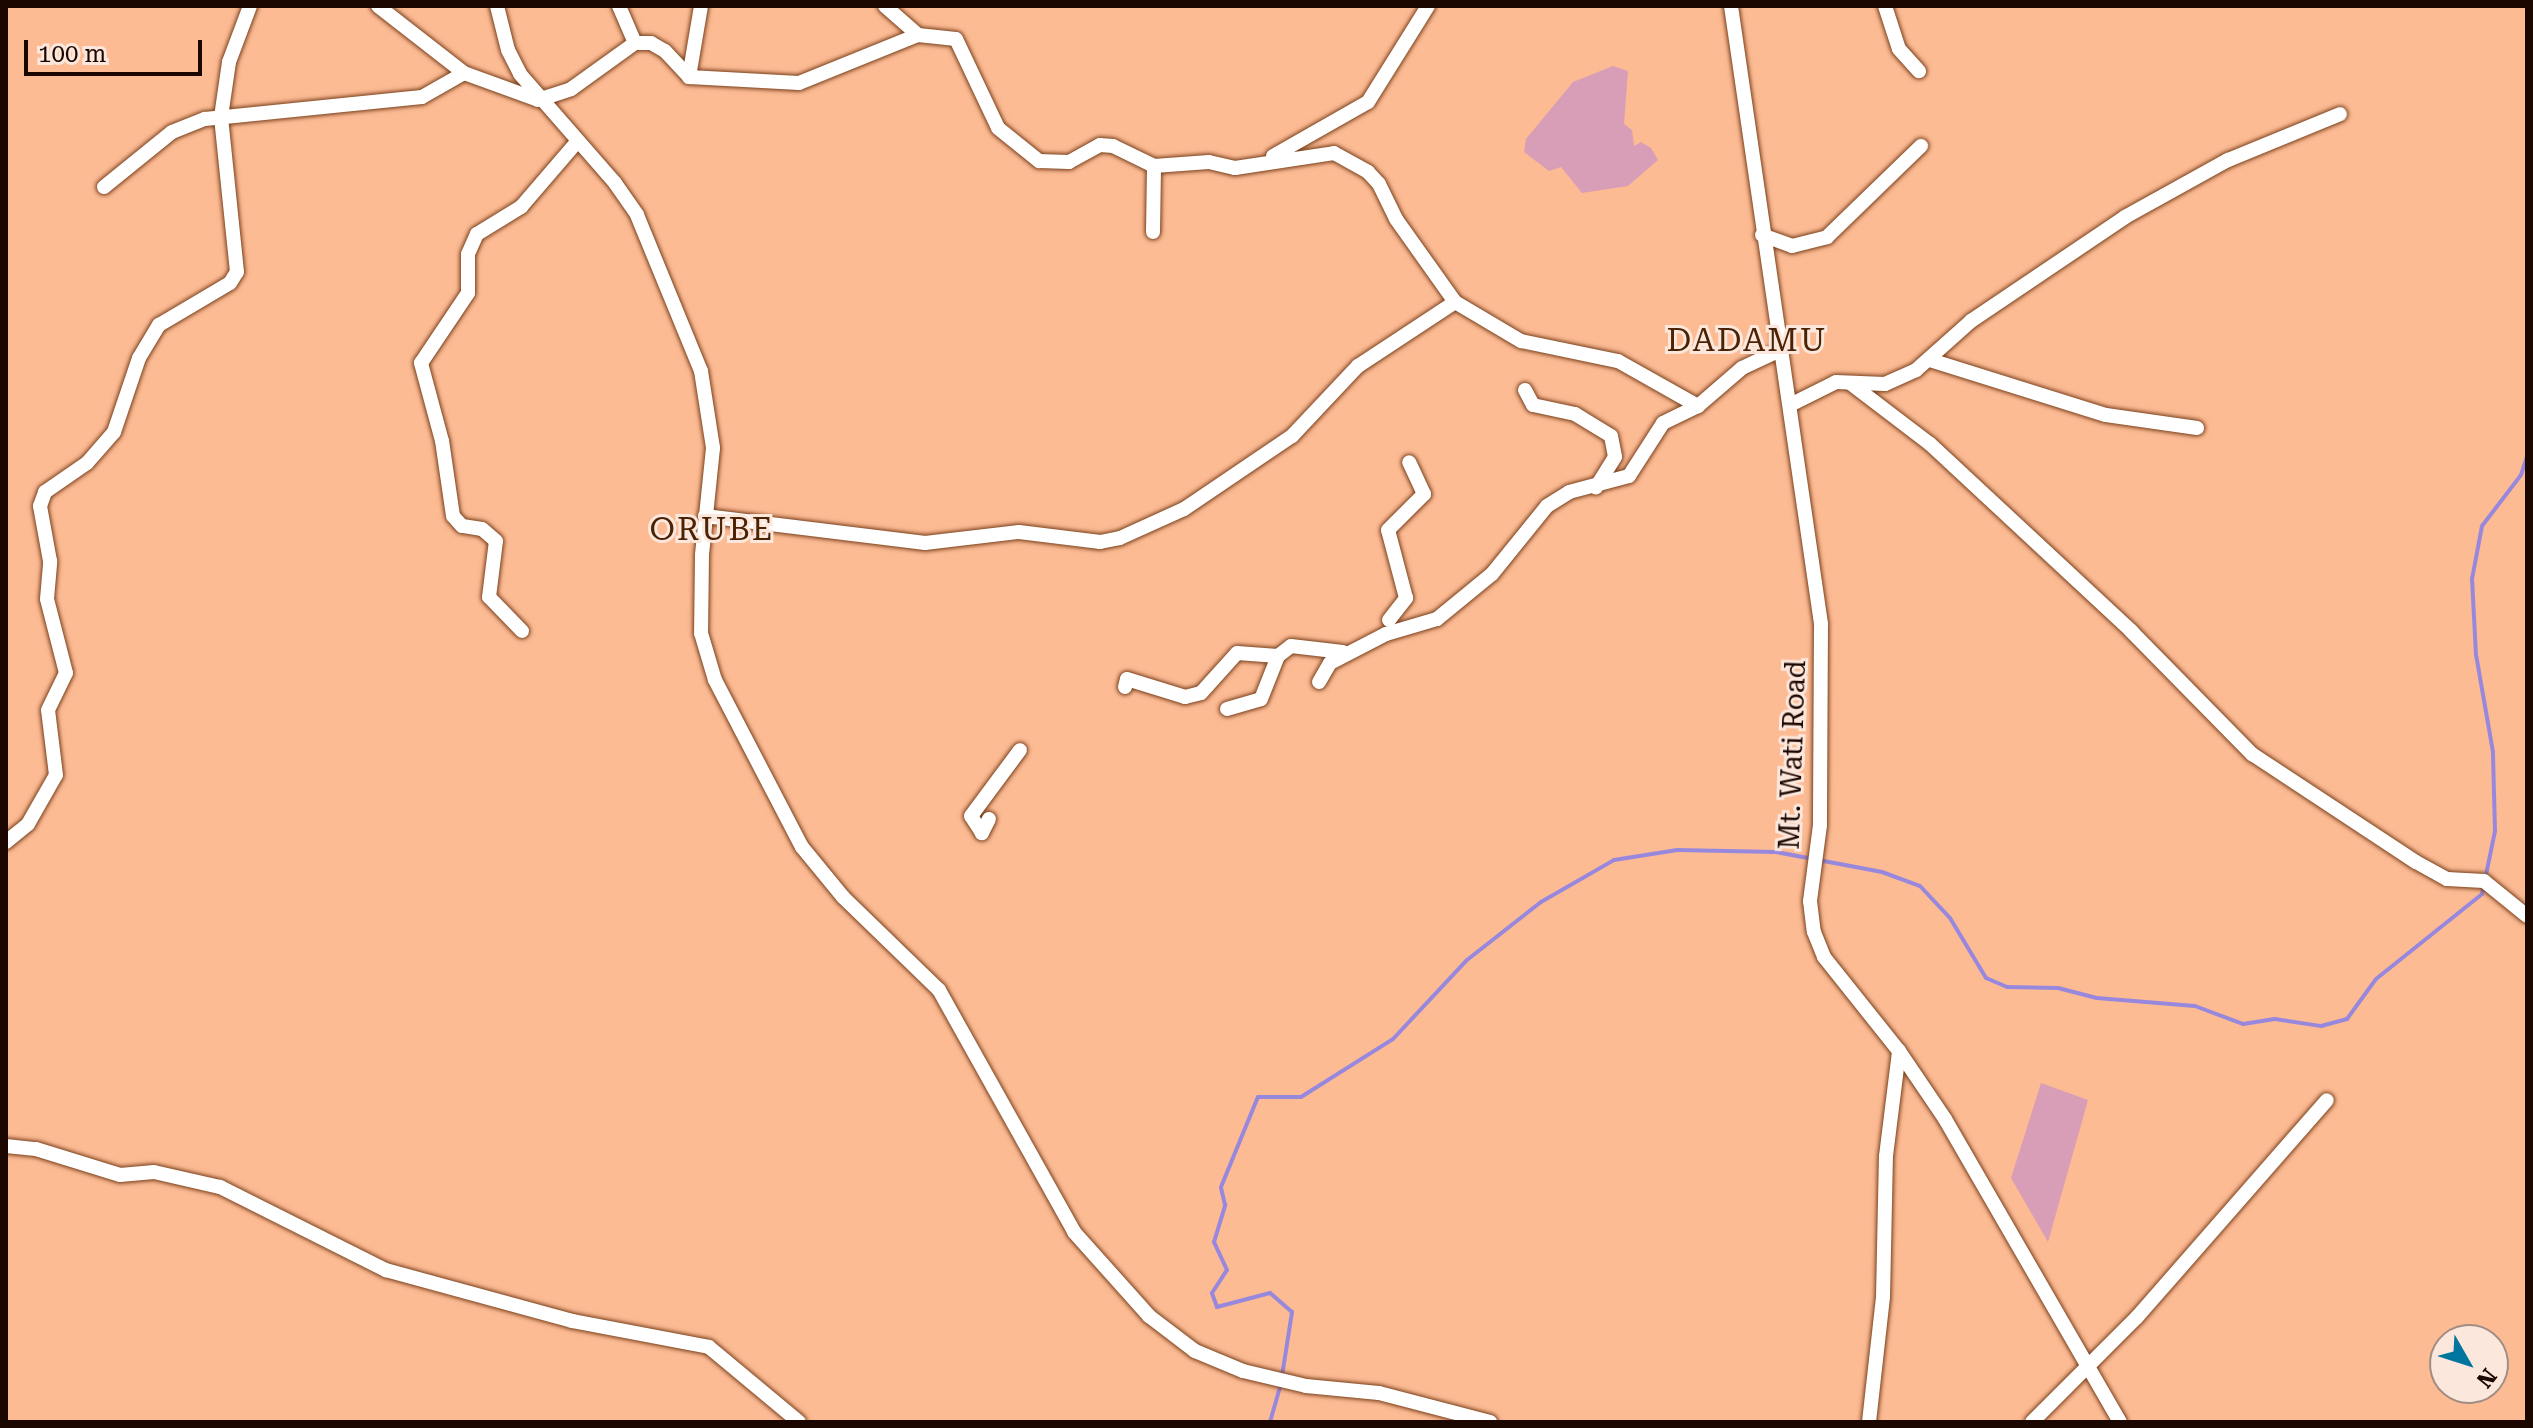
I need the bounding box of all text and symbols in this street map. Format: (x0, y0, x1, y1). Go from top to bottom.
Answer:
scale bar (28, 24, 206, 74)
text: 100 m (38, 40, 106, 68)
district label: DADAMU (1666, 321, 1828, 359)
district label: ORUBE (650, 510, 774, 548)
street label: Mt. Wati Road (1773, 660, 1813, 850)
north arrow (2429, 1324, 2509, 1404)
text: N (2471, 1364, 2502, 1393)

